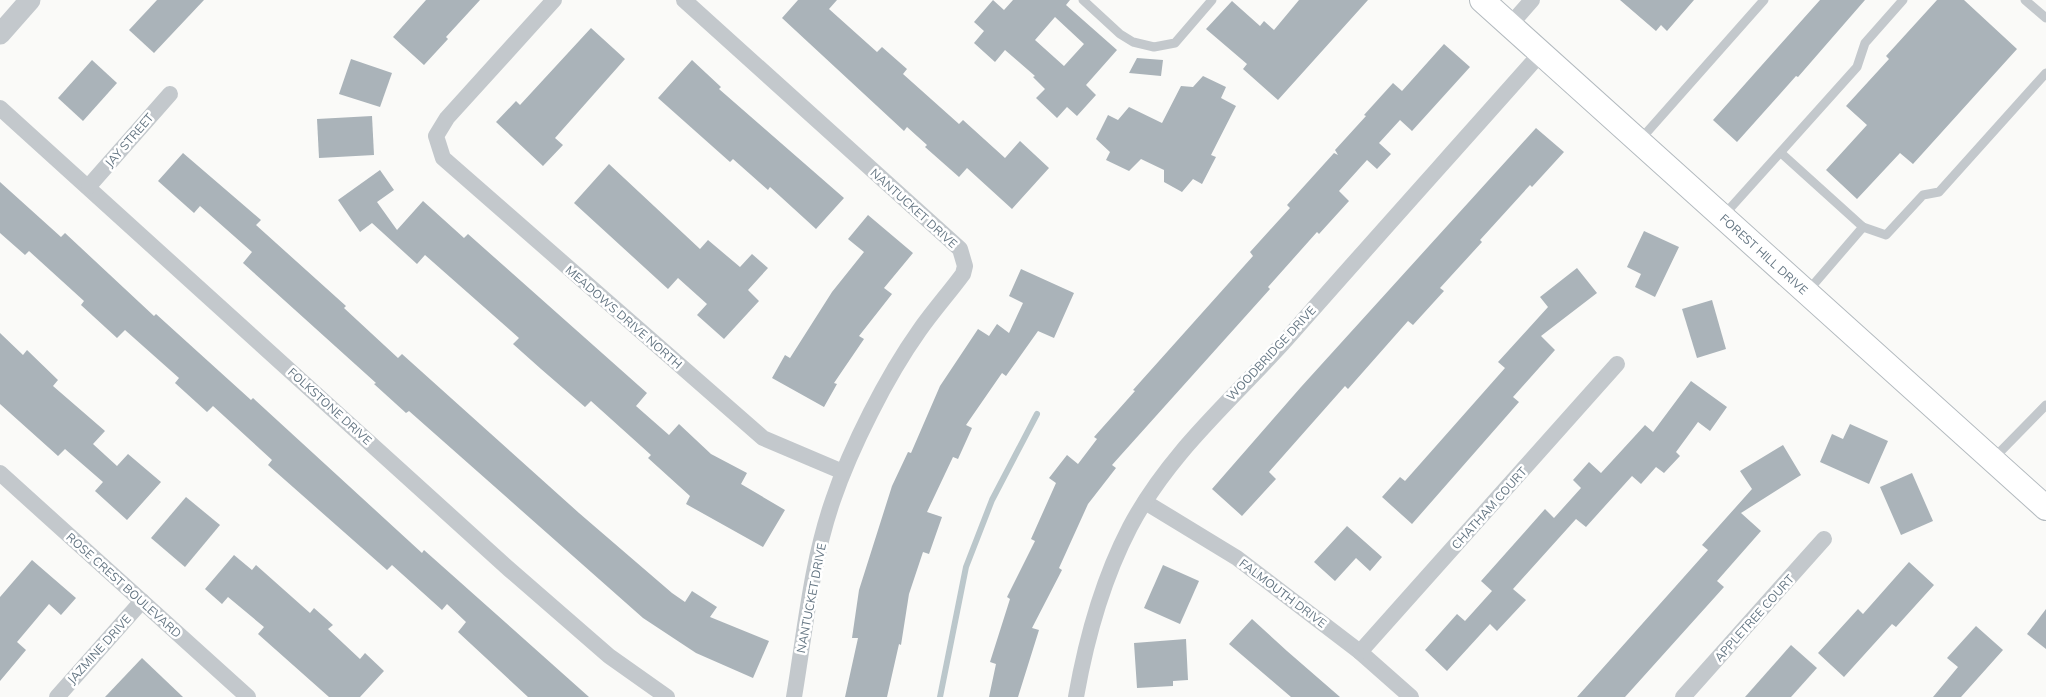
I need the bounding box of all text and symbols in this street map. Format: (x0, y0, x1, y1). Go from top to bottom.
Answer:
street label: JAY STREET (102, 109, 157, 170)
street label: NANTUCKET DRIVE (867, 165, 961, 251)
street label: FOREST HILL DRIVE (1717, 211, 1811, 297)
street label: MEADOWS DRIVE NORTH (563, 262, 685, 372)
street label: WOODBRIDGE DRIVE (1223, 303, 1319, 403)
street label: FOLKSTONE DRIVE (285, 364, 375, 448)
street label: CHATHAM COURT (1448, 463, 1530, 552)
street label: ROSE CREST BOULEVARD (63, 529, 185, 641)
street label: NANTUCKET DRIVE (793, 542, 829, 654)
street label: FALMOUTH DRIVE (1237, 555, 1329, 631)
street label: APPLETREE COURT (1711, 571, 1798, 665)
street label: JAZMINE DRIVE (64, 611, 134, 687)

